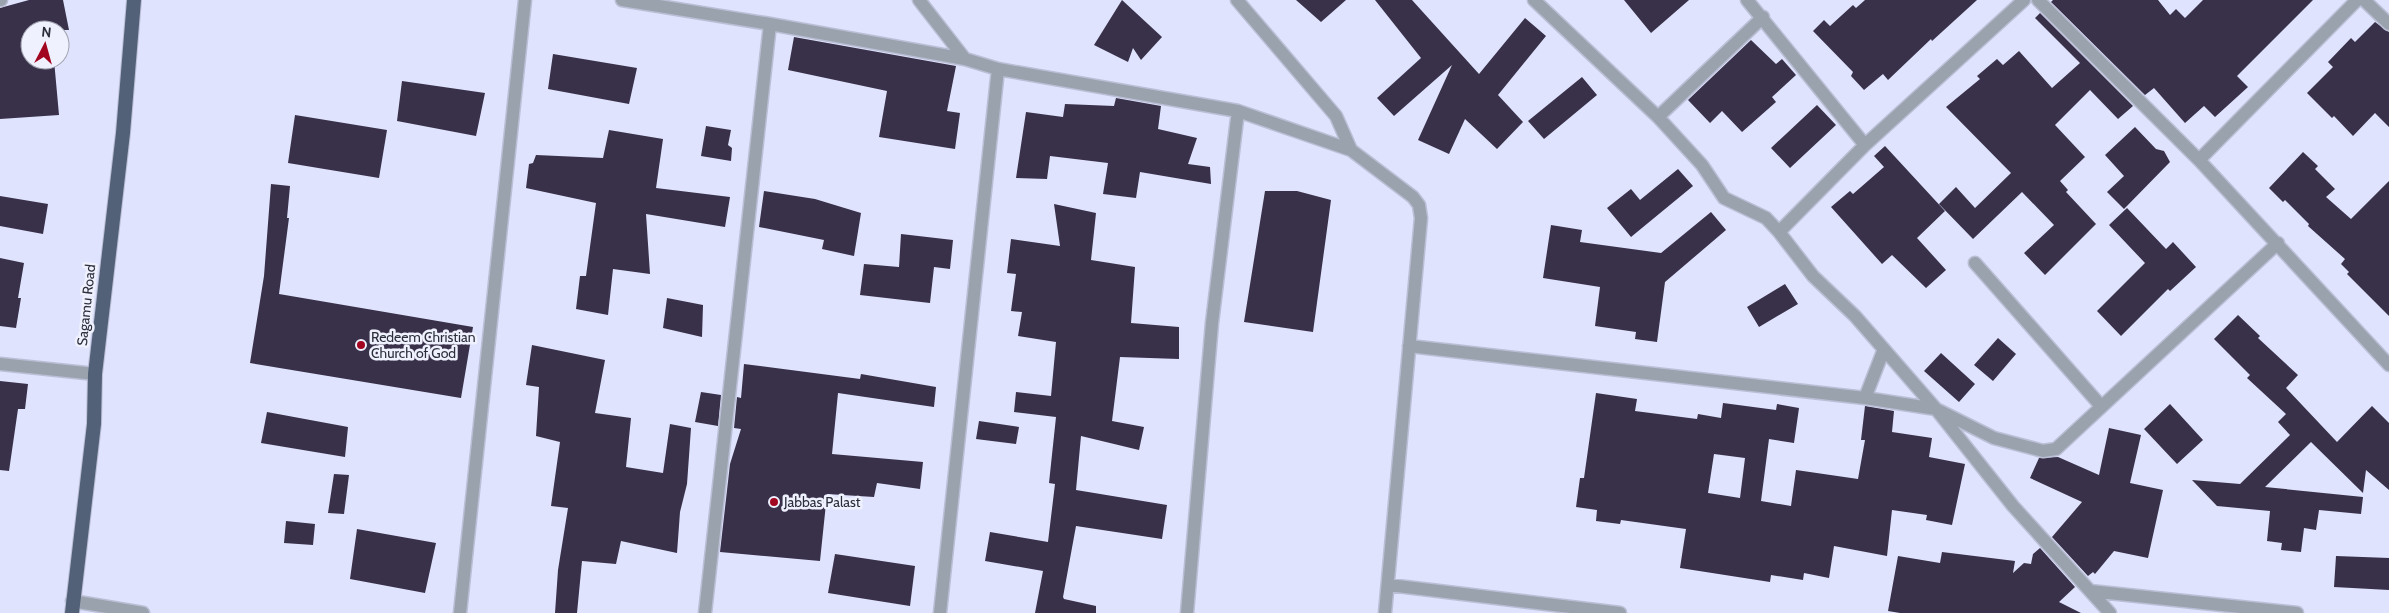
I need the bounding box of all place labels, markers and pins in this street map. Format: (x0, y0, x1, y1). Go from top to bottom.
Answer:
place label: Redeem Christian Church of God (371, 328, 476, 362)
marker: Redeem Christian Church of God (355, 339, 367, 351)
place label: Jabbas Palast (783, 493, 861, 511)
marker: Jabbas Palast (768, 496, 780, 508)

